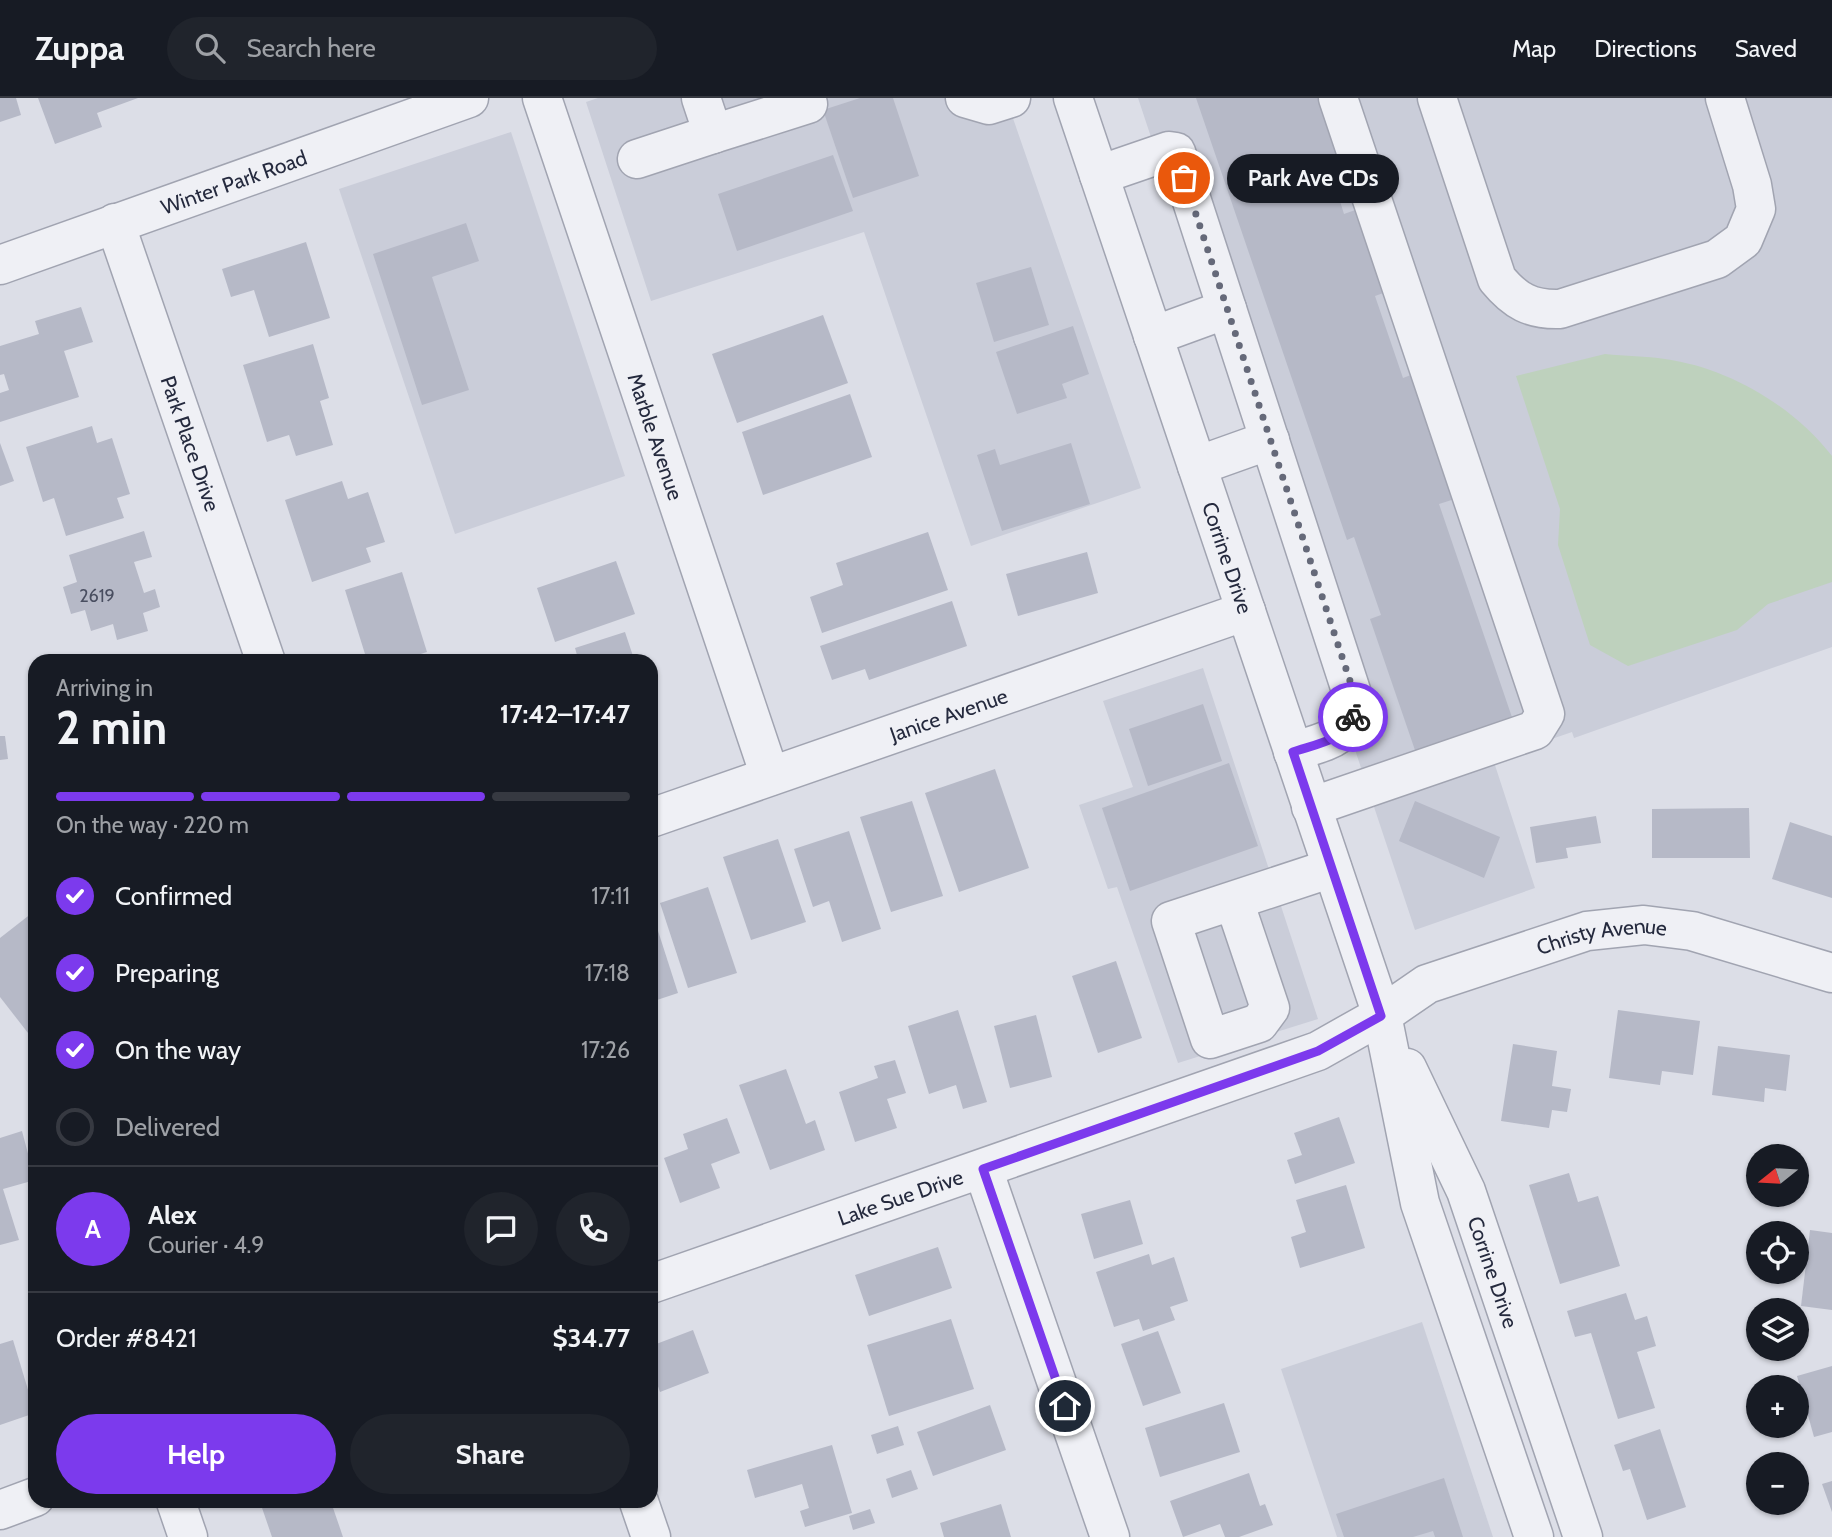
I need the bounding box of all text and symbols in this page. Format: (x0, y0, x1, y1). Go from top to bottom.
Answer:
search box (167, 17, 657, 80)
text: Zuppa (35, 28, 125, 68)
icon: search (191, 29, 229, 67)
text: Search here (247, 32, 376, 64)
text: Map (1512, 34, 1556, 63)
text: Directions (1594, 34, 1697, 63)
text: Saved (1735, 34, 1797, 63)
street label: Winter Park Road (157, 144, 310, 219)
pin (1154, 148, 1214, 208)
callout: Park Ave CDs (1226, 154, 1398, 202)
icon: bag (1165, 159, 1203, 197)
text: Park Ave CDs (1248, 164, 1378, 192)
street label: Marble Avenue (623, 370, 689, 503)
street label: Park Place Drive (156, 372, 226, 515)
street label: Corrine Drive (1197, 498, 1258, 617)
house number: 2619 (79, 585, 115, 607)
text: Arriving in (56, 674, 153, 702)
street label: Janice Avenue (885, 682, 1011, 747)
courier (1318, 682, 1388, 752)
text: 17:42–17:47 (500, 698, 630, 730)
icon: bike (1334, 698, 1372, 736)
text: 2 min (56, 700, 167, 756)
text: On the way · 220 m (56, 811, 249, 839)
icon: check (56, 877, 94, 915)
text: Confirmed (115, 880, 232, 912)
text: 17:11 (591, 882, 630, 910)
street label: Christy Avenue (1533, 912, 1669, 959)
icon: check (56, 954, 94, 992)
text: Preparing (115, 957, 219, 989)
text: 17:18 (585, 959, 630, 987)
icon: check (56, 1031, 94, 1069)
text: On the way (115, 1034, 241, 1066)
text: 17:26 (581, 1036, 630, 1064)
text: Delivered (115, 1111, 220, 1143)
north arrow (1746, 1144, 1810, 1208)
map controls (1746, 1144, 1809, 1515)
street label: Lake Sue Drive (834, 1163, 966, 1230)
button: chat (464, 1192, 538, 1266)
button: phone (556, 1192, 630, 1266)
text: Alex (148, 1199, 197, 1231)
text: A (85, 1213, 101, 1245)
street label: Corrine Drive (1463, 1213, 1524, 1331)
button: locate (1746, 1221, 1809, 1284)
text: Courier · 4.9 (148, 1231, 264, 1259)
button: layers (1746, 1298, 1809, 1361)
text: Order #8421 (56, 1322, 197, 1354)
text: $34.77 (552, 1322, 630, 1354)
button: + (1746, 1375, 1809, 1438)
pin (1035, 1376, 1095, 1436)
icon: home (1046, 1387, 1084, 1425)
button: Help (56, 1414, 336, 1494)
button: Share (350, 1414, 630, 1494)
button: − (1746, 1452, 1809, 1515)

